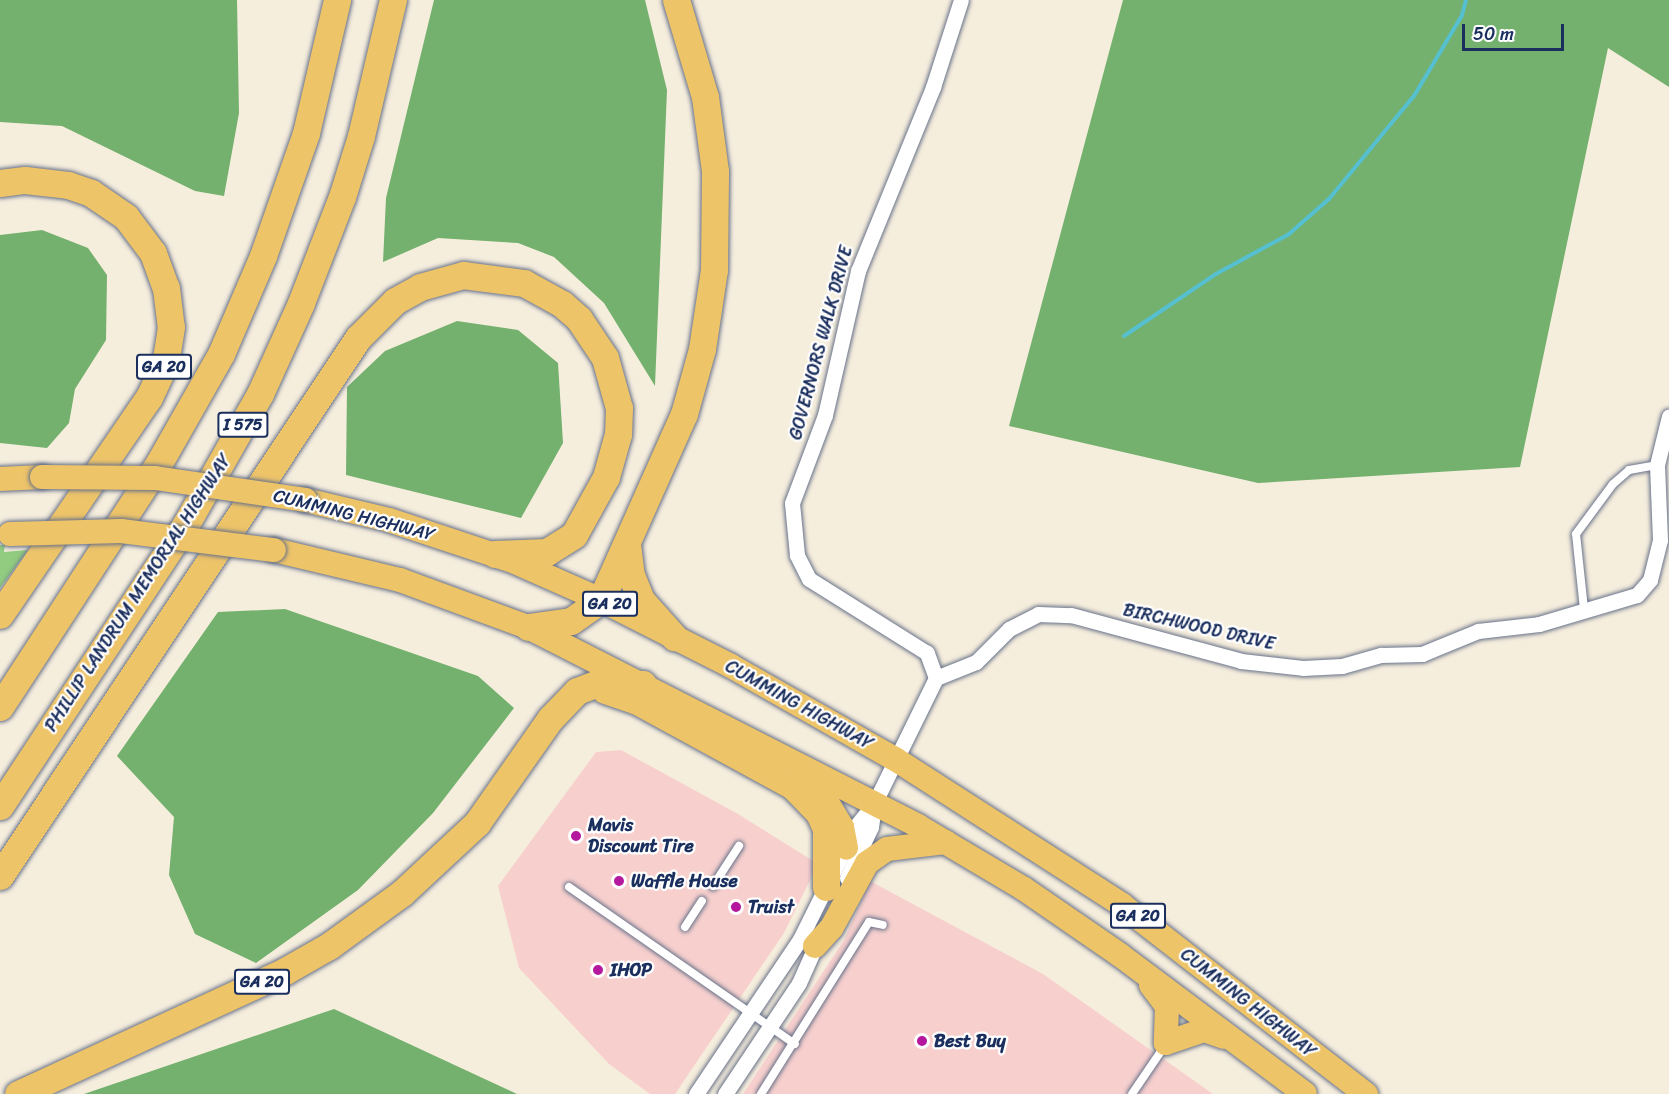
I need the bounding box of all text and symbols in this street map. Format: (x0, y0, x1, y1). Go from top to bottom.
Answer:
scale bar (1465, 12, 1567, 50)
text: 50 m (1473, 18, 1514, 50)
street label: GOVERNORS WALK DRIVE (785, 243, 857, 443)
road number: GA 20 (136, 354, 192, 380)
road number: I 575 (216, 412, 270, 438)
street label: PHILLIP LANDRUM MEMORIAL HIGHWAY (40, 451, 236, 735)
street label: CUMMING HIGHWAY (271, 485, 437, 545)
road number: GA 20 (582, 591, 638, 617)
street label: BIRCHWOOD DRIVE (1121, 599, 1277, 655)
street label: CUMMING HIGHWAY (722, 656, 876, 754)
place label: Mavis Discount Tire (588, 815, 694, 858)
marker: Mavis Discount Tire (569, 829, 583, 843)
place label: Waffle House (631, 870, 737, 892)
marker: Waffle House (612, 874, 626, 888)
place label: Truist (748, 896, 794, 918)
marker: Truist (729, 900, 743, 914)
road number: GA 20 (1110, 903, 1166, 929)
street label: CUMMING HIGHWAY (1176, 944, 1320, 1062)
place label: IHOP (610, 959, 652, 981)
marker: IHOP (591, 963, 605, 977)
road number: GA 20 (234, 969, 290, 995)
place label: Best Buy (934, 1030, 1006, 1052)
marker: Best Buy (915, 1034, 929, 1048)

